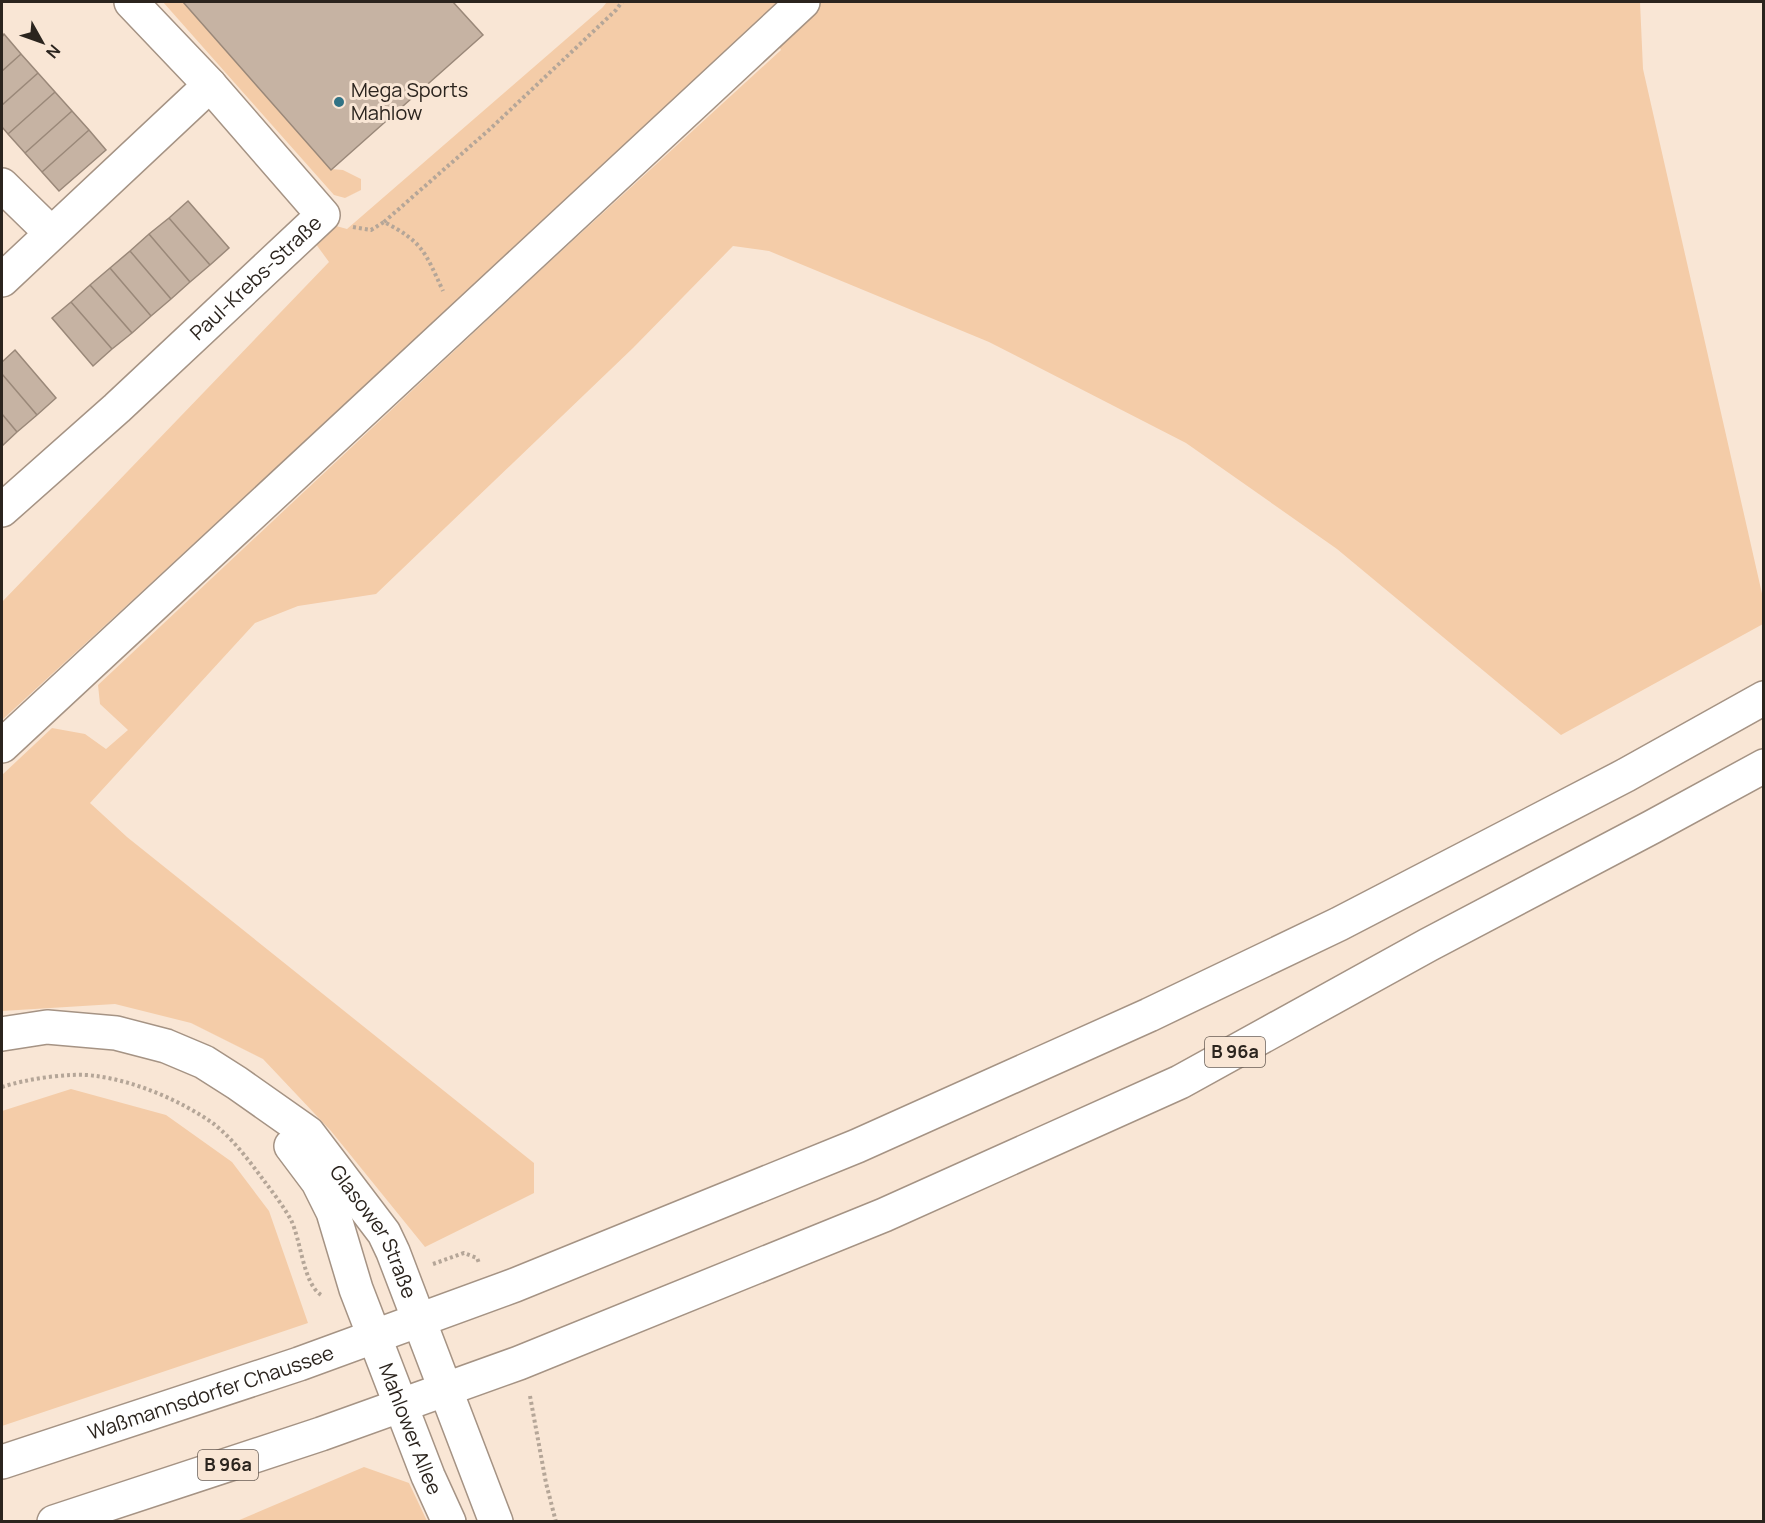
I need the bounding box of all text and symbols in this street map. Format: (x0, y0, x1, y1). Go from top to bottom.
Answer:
north arrow (12, 12, 72, 72)
text: N (41, 40, 66, 63)
place label: Mega Sports Mahlow (351, 76, 468, 126)
marker: Mega Sports Mahlow (332, 95, 346, 109)
street label: Paul-Krebs-Straße (184, 209, 327, 346)
road number: B 96a (1205, 1037, 1265, 1067)
street label: Glasower Straße (324, 1159, 423, 1302)
street label: Waßmannsdorfer Chaussee (84, 1338, 337, 1446)
street label: Mahlower Allee (373, 1359, 449, 1499)
road number: B 96a (198, 1450, 258, 1480)

